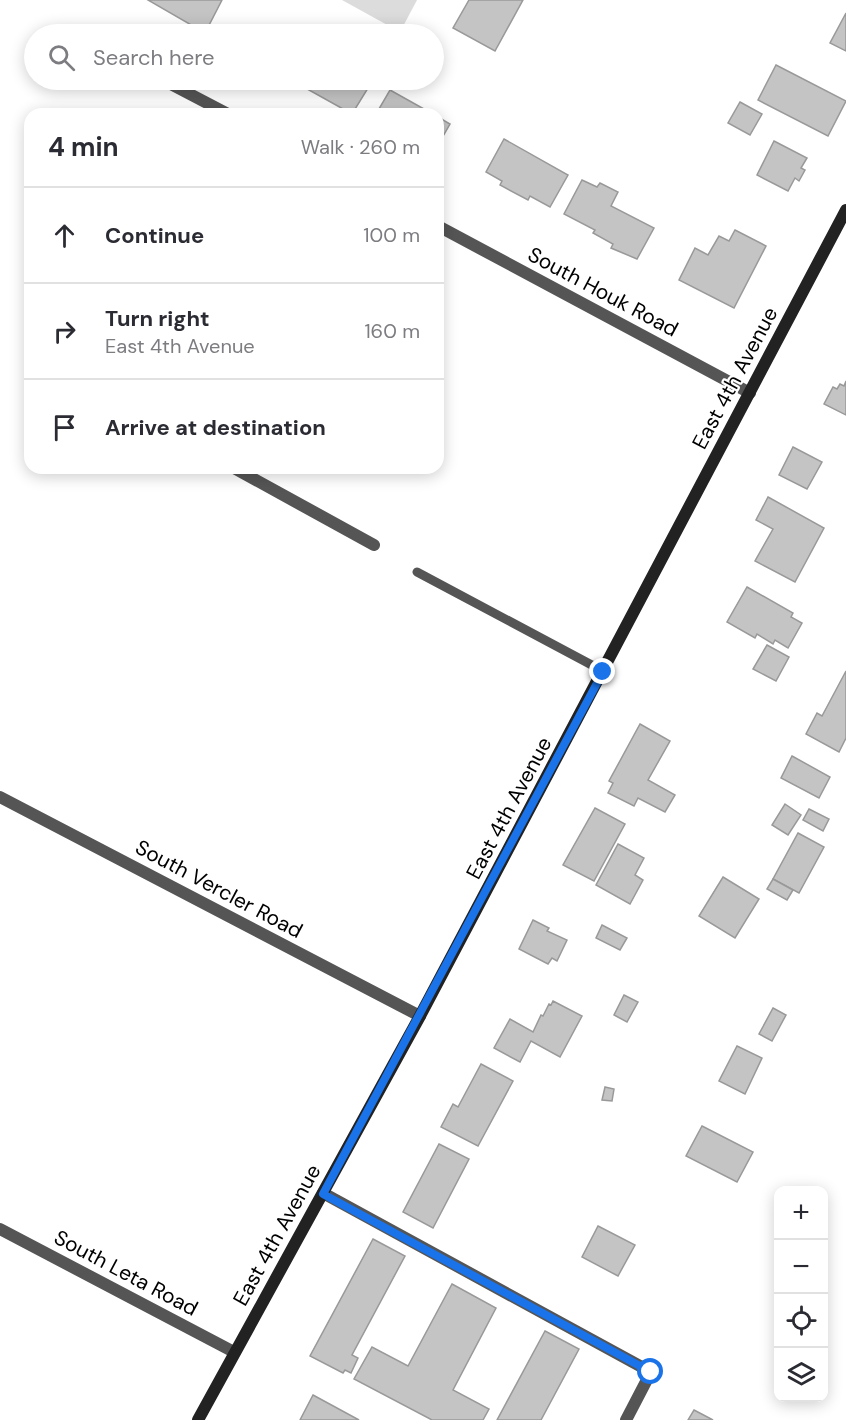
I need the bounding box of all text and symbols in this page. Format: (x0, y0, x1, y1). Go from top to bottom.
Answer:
search box (24, 24, 444, 90)
icon: search (45, 41, 78, 74)
text: Search here (93, 43, 214, 72)
text: 4 min (48, 130, 119, 164)
text: Walk · 260 m (301, 134, 420, 160)
icon: ahead (48, 219, 81, 252)
text: Continue (105, 221, 204, 250)
text: 100 m (363, 222, 420, 248)
street label: South Houk Road (523, 241, 683, 343)
street label: East 4th Avenue (686, 302, 784, 454)
text: Turn right (105, 304, 210, 333)
icon: right (48, 315, 81, 348)
text: 160 m (364, 318, 420, 344)
text: East 4th Avenue (105, 333, 255, 359)
icon: arrive (48, 411, 81, 444)
text: Arrive at destination (105, 413, 326, 442)
route end (589, 658, 615, 684)
street label: East 4th Avenue (460, 732, 558, 884)
street label: South Vercler Road (131, 833, 307, 945)
street label: East 4th Avenue (227, 1159, 327, 1311)
map controls (774, 1186, 828, 1402)
button: + (774, 1186, 828, 1240)
street label: South Leta Road (49, 1223, 203, 1323)
button: − (774, 1240, 828, 1294)
button: locate (774, 1294, 828, 1348)
button: layers (774, 1348, 828, 1402)
route start (637, 1358, 663, 1384)

